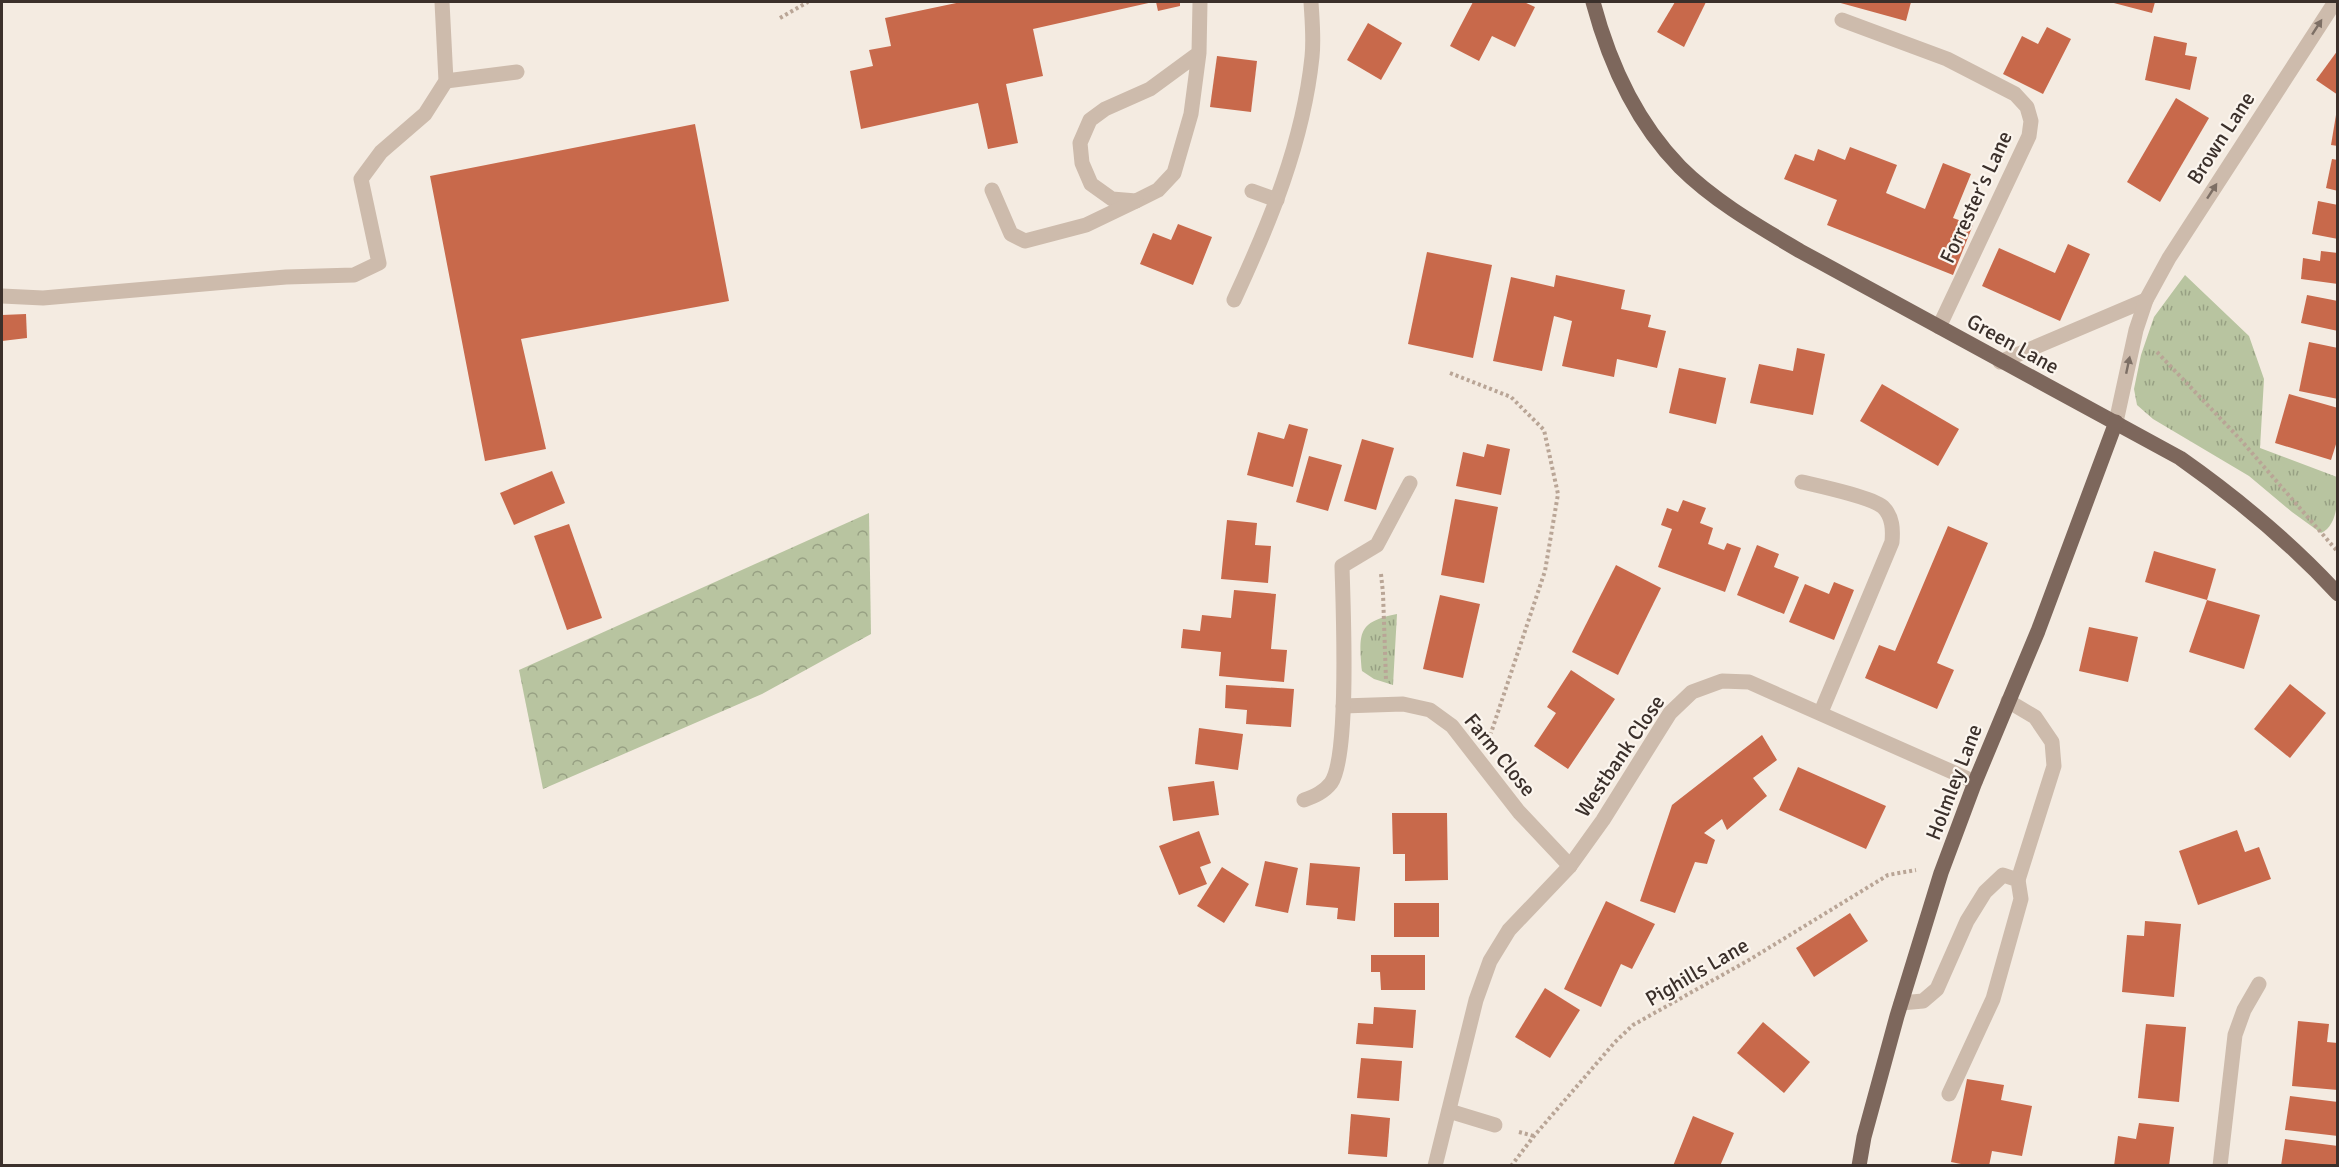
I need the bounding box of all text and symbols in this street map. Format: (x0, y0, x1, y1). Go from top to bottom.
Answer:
one-way arrow (2312, 19, 2323, 35)
street label: Brown Lane (2181, 87, 2261, 189)
street label: Forrester's Lane (1934, 127, 2018, 267)
one-way arrow (2206, 183, 2217, 199)
street label: Green Lane (1962, 308, 2064, 380)
one-way arrow (2124, 355, 2133, 374)
street label: Westbank Close (1570, 690, 1670, 822)
street label: Farm Close (1459, 708, 1541, 802)
street label: Holmley Lane (1920, 720, 1988, 844)
street label: Pighills Lane (1641, 932, 1753, 1012)

